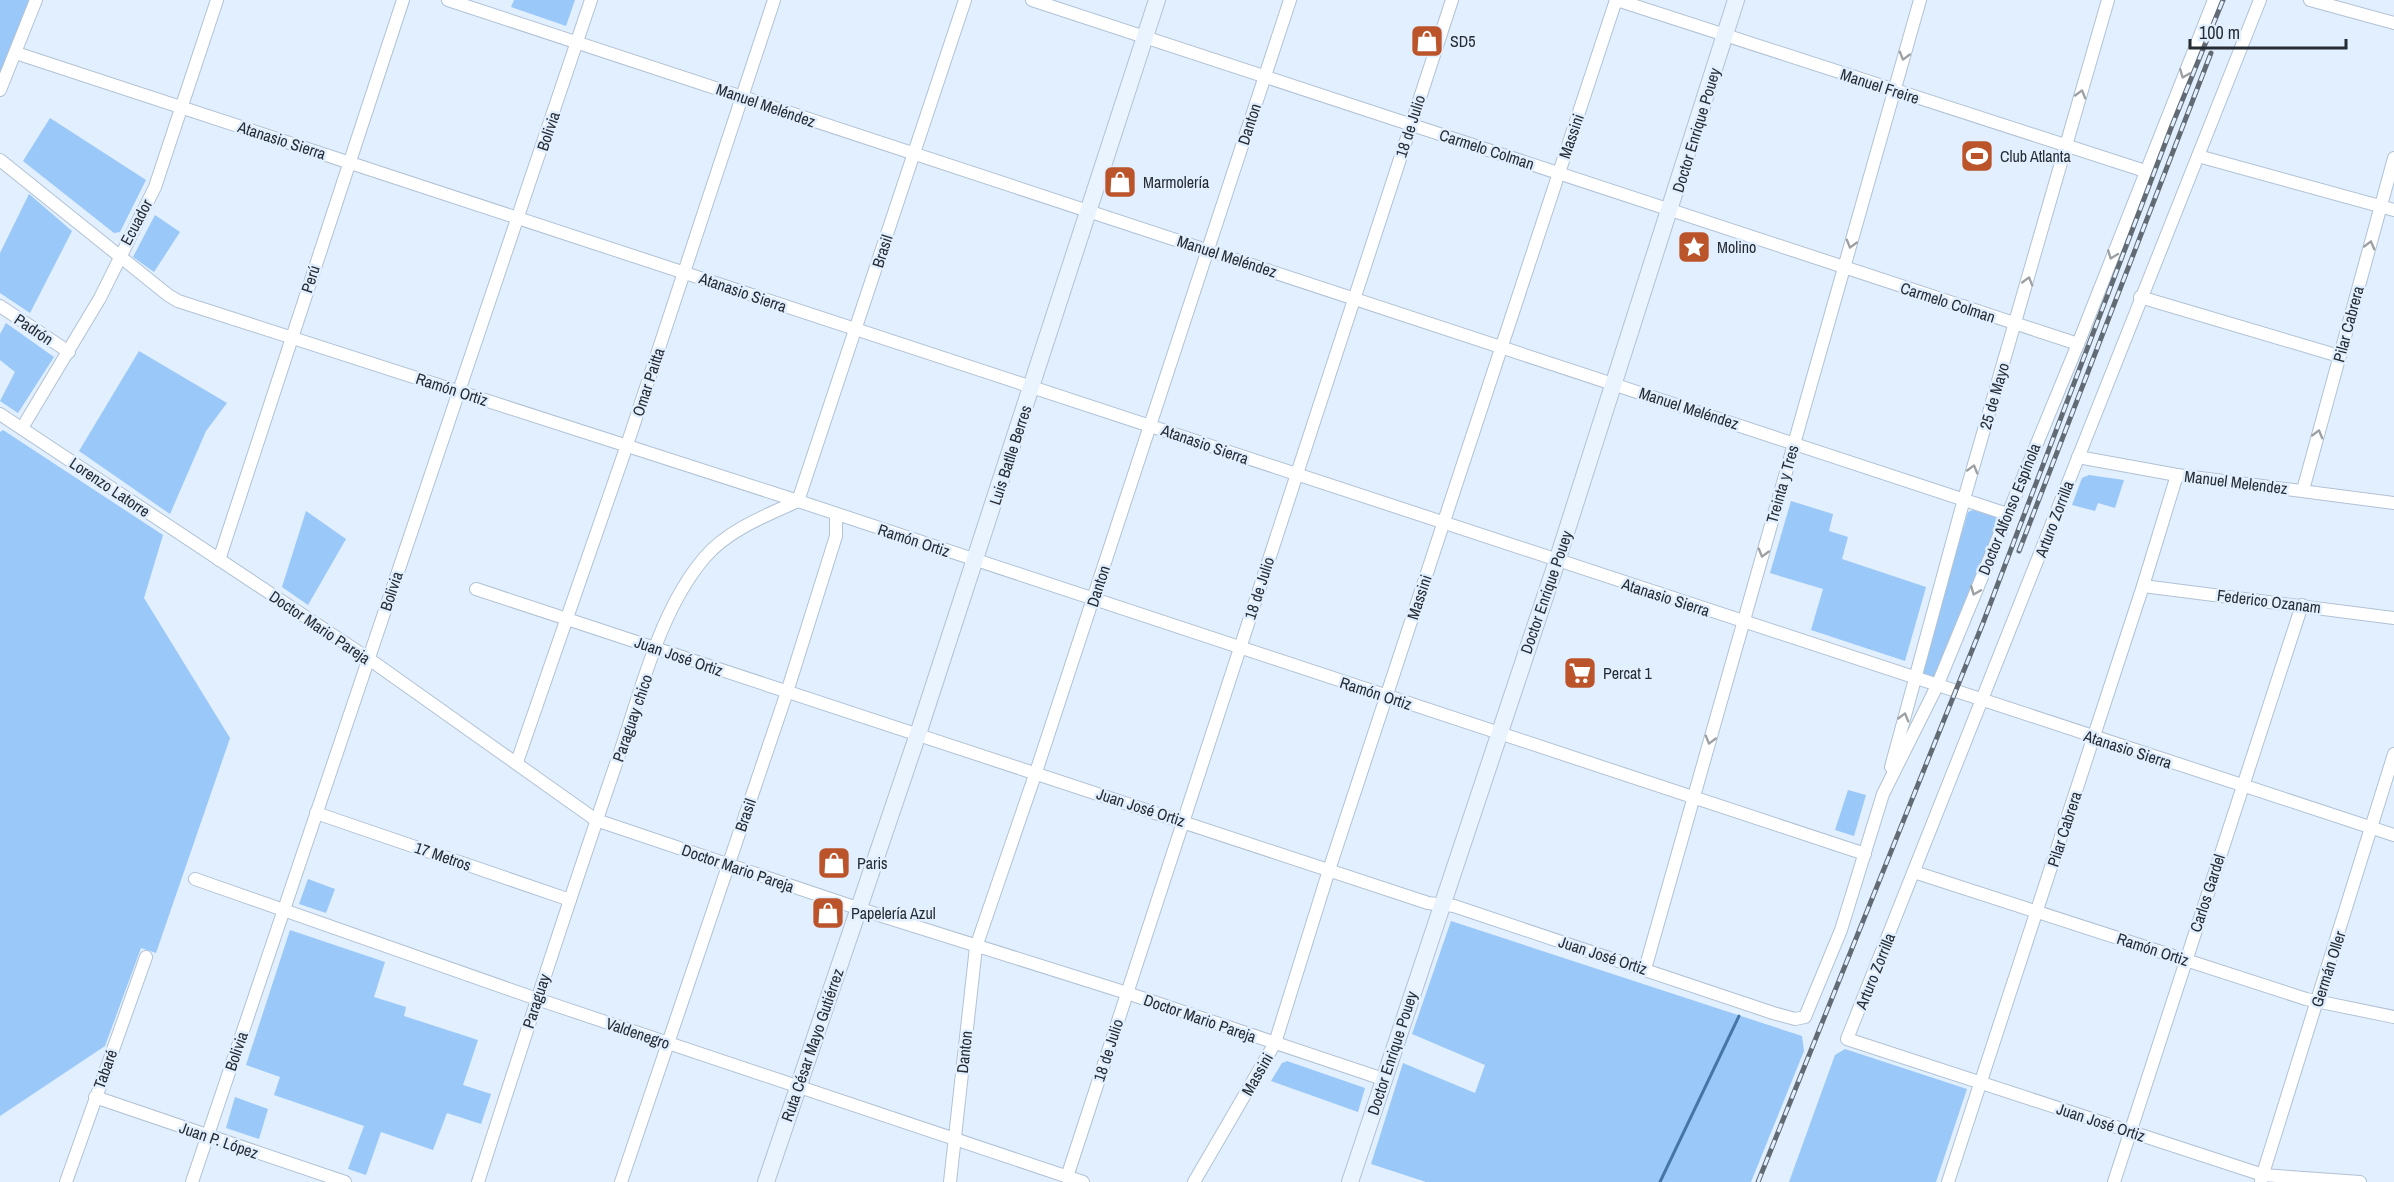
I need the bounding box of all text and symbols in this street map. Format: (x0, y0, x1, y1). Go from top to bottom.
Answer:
scale bar (2190, 12, 2346, 50)
text: 100 m (2199, 20, 2240, 45)
shop icon: SD5 (1409, 23, 1445, 59)
place label: SD5 (1450, 30, 1476, 52)
one-way arrow (1899, 50, 1911, 61)
street label: Manuel Freire (1838, 63, 1922, 109)
street label: Doctor Enrique Pouey (1667, 65, 1726, 195)
one-way arrow (2179, 67, 2191, 78)
street label: Manuel Meléndez (713, 78, 819, 132)
one-way arrow (2074, 89, 2086, 100)
street label: 18 de Julio (1390, 92, 1430, 160)
street label: Danton (1232, 100, 1266, 148)
street label: Bolivia (531, 108, 565, 154)
street label: Massini (1553, 111, 1589, 161)
street label: Atanasio Sierra (234, 115, 329, 165)
street label: Carmelo Colman (1437, 123, 1537, 175)
sports icon: Club Atlanta (1959, 138, 1995, 174)
place label: Club Atlanta (2000, 145, 2071, 167)
shop icon: Marmolería (1102, 164, 1138, 200)
place label: Marmolería (1143, 171, 1210, 193)
street label: Ecuador (115, 195, 157, 249)
place icon: Molino (1676, 229, 1712, 265)
street label: Manuel Meléndez (1174, 230, 1280, 283)
street label: Brasil (866, 232, 898, 270)
place label: Molino (1717, 236, 1756, 258)
one-way arrow (1846, 238, 1858, 249)
one-way arrow (2363, 241, 2375, 251)
one-way arrow (2107, 249, 2119, 260)
street label: Perú (295, 262, 325, 296)
street label: Atanasio Sierra (695, 266, 790, 317)
street label: Carmelo Colman (1898, 276, 1998, 328)
one-way arrow (2020, 276, 2033, 286)
street label: Pilar Cabrera (2327, 283, 2369, 365)
street label: Padrón (10, 308, 58, 350)
street label: Omar Paitta (627, 344, 670, 419)
street label: 25 de Mayo (1974, 360, 2014, 432)
street label: Ramón Ortiz (413, 367, 491, 411)
street label: Manuel Meléndez (1636, 382, 1742, 435)
street label: Luis Batlle Berres (984, 402, 1036, 508)
street label: Atanasio Sierra (1157, 418, 1252, 469)
one-way arrow (2311, 429, 2324, 439)
street label: Doctor Alfonso Espínola (1973, 439, 2046, 578)
street label: Treinta y Tres (1760, 442, 1804, 526)
street label: Lorenzo Latorre (65, 452, 155, 522)
one-way arrow (1966, 464, 1978, 475)
street label: Manuel Melendez (2183, 465, 2289, 499)
street label: Arturo Zorrilla (2029, 477, 2079, 561)
street label: Ramón Ortiz (875, 518, 953, 562)
street label: Doctor Enrique Pouey (1515, 527, 1578, 657)
one-way arrow (1758, 547, 1770, 558)
street label: 18 de Julio (1239, 554, 1279, 622)
street label: Danton (1081, 562, 1115, 610)
street label: Bolivia (374, 568, 408, 613)
street label: Massini (1401, 572, 1437, 622)
street label: Atanasio Sierra (1618, 572, 1713, 622)
street label: Federico Ozanam (2216, 584, 2322, 618)
street label: Doctor Mario Pareja (265, 585, 375, 669)
one-way arrow (1970, 585, 1982, 596)
street label: Juan José Ortiz (632, 631, 726, 682)
supermarket icon: Percat 1 (1562, 655, 1598, 691)
place label: Percat 1 (1603, 662, 1653, 684)
street label: Paraguay chico (607, 671, 657, 765)
street label: Ramón Ortiz (1337, 671, 1415, 715)
one-way arrow (1897, 712, 1910, 722)
street label: Atanasio Sierra (2080, 724, 2175, 774)
one-way arrow (1705, 734, 1717, 745)
street label: Juan José Ortiz (1094, 782, 1189, 832)
street label: Pilar Cabrera (2041, 788, 2087, 870)
street label: Brasil (729, 795, 761, 834)
street label: 17 Metros (412, 836, 474, 876)
street label: Doctor Mario Pareja (679, 838, 798, 898)
shop icon: Paris (816, 845, 852, 881)
street label: Carlos Gardel (2184, 851, 2230, 935)
place label: Paris (857, 852, 888, 874)
shop icon: Papelería Azul (810, 895, 846, 931)
place label: Papelería Azul (851, 902, 936, 924)
street label: Ramón Ortiz (2114, 927, 2192, 971)
street label: Germán Oller (2305, 928, 2351, 1010)
street label: Arturo Zorrilla (1849, 929, 1900, 1013)
street label: Juan José Ortiz (1556, 930, 1651, 980)
street label: Ruta César Mayo Gutiérrez (775, 965, 849, 1124)
street label: Paraguay (517, 970, 555, 1031)
street label: Doctor Mario Pareja (1141, 988, 1260, 1048)
street label: Doctor Enrique Pouey (1362, 988, 1423, 1118)
street label: Valdenegro (603, 1012, 673, 1054)
street label: 18 de Julio (1088, 1016, 1128, 1084)
street label: Bolivia (219, 1028, 253, 1074)
street label: Danton (951, 1030, 977, 1074)
street label: Tabaré (88, 1046, 122, 1092)
street label: Massini (1236, 1049, 1278, 1099)
street label: Juan José Ortiz (2054, 1097, 2149, 1147)
street label: Juan P. López (177, 1116, 262, 1164)

